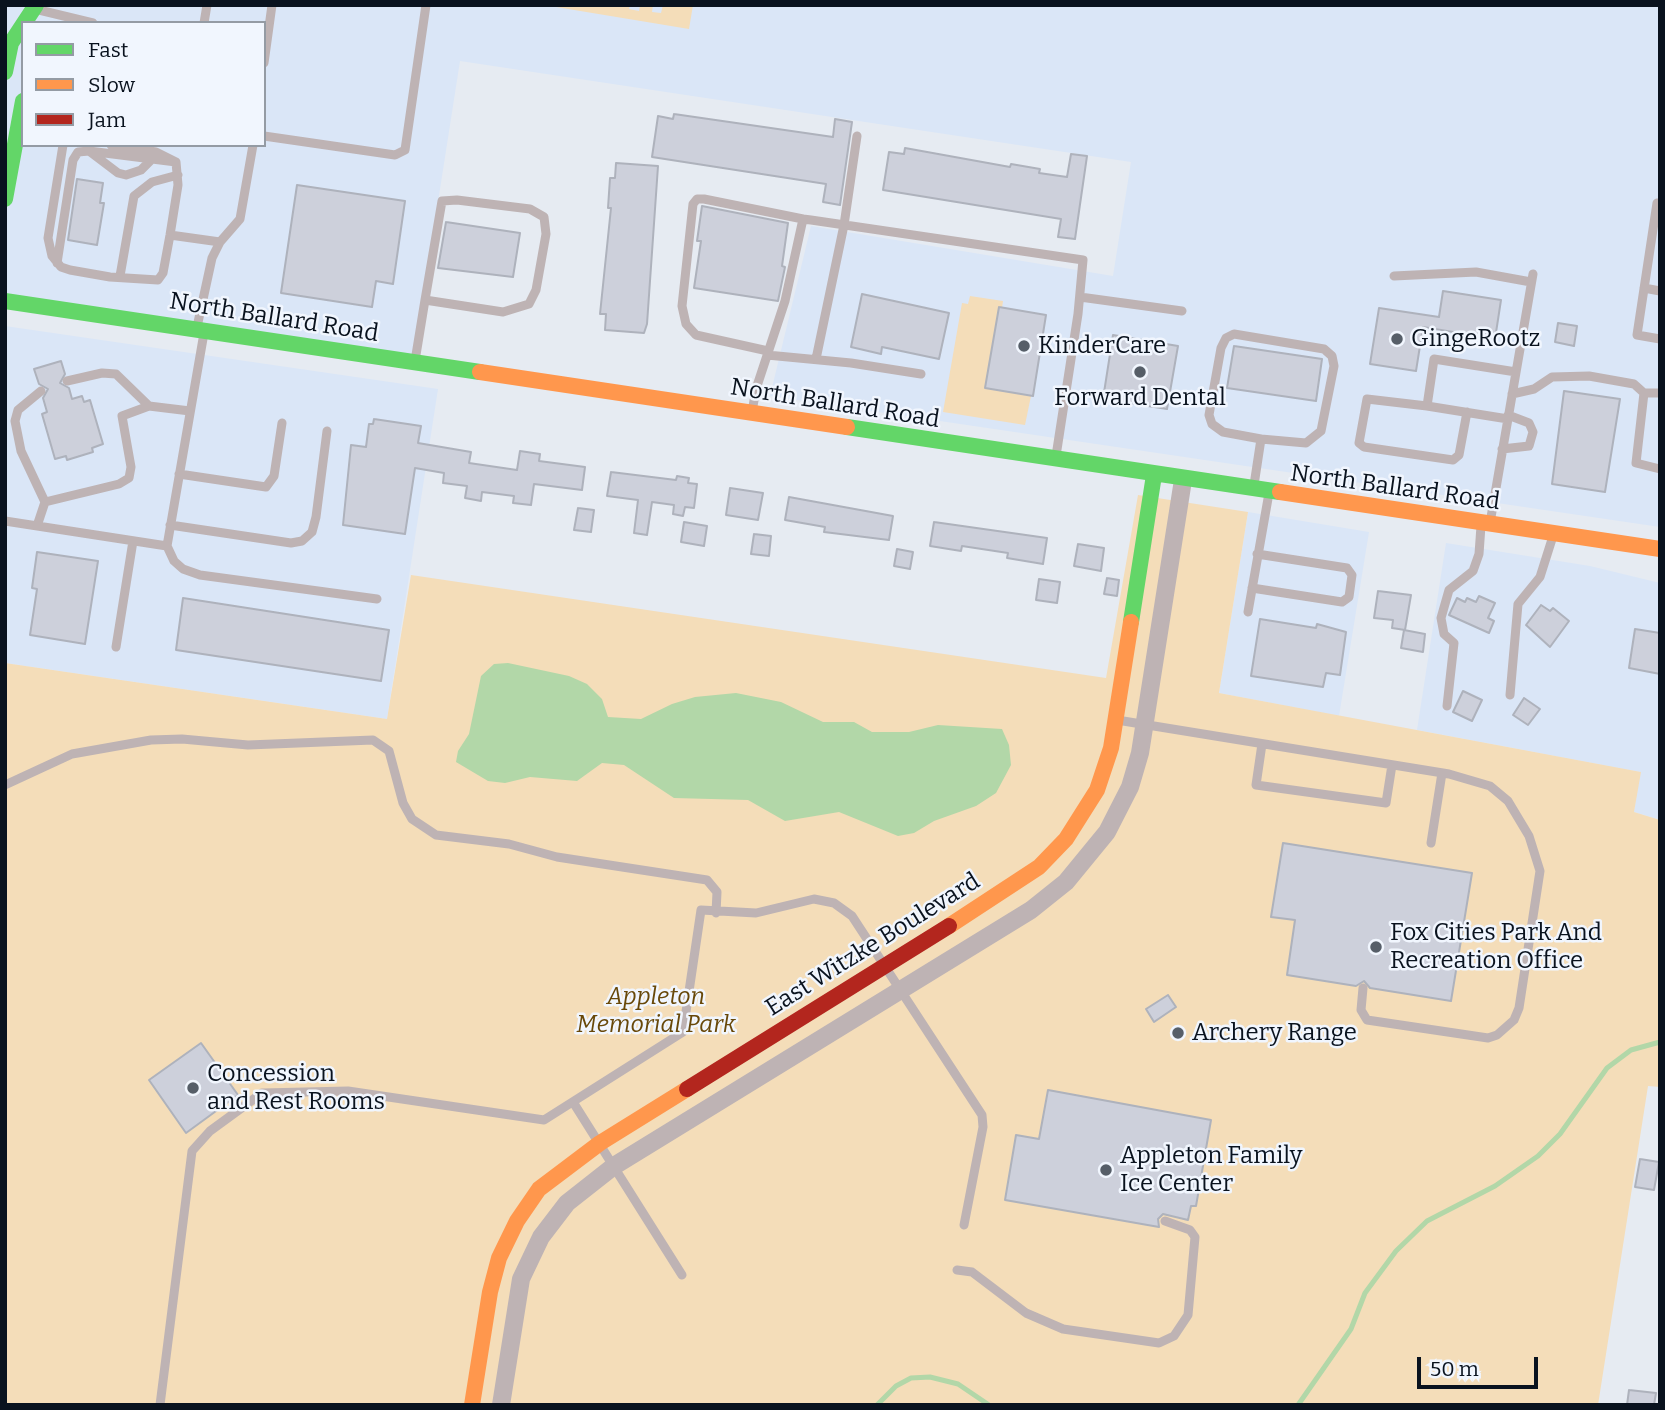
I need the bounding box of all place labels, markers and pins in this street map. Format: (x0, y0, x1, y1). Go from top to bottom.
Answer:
place label: GingeRootz (1411, 325, 1540, 353)
marker: GingeRootz (1389, 331, 1405, 347)
place label: KinderCare (1038, 332, 1166, 360)
marker: KinderCare (1016, 338, 1032, 354)
marker: Forward Dental (1132, 364, 1148, 380)
place label: Forward Dental (1054, 384, 1226, 412)
place label: Fox Cities Park And Recreation Office (1390, 919, 1602, 975)
marker: Fox Cities Park And Recreation Office (1368, 939, 1384, 955)
place label: Archery Range (1192, 1019, 1357, 1047)
marker: Archery Range (1170, 1025, 1186, 1041)
place label: Concession and Rest Rooms (207, 1060, 385, 1116)
marker: Concession and Rest Rooms (185, 1080, 201, 1096)
place label: Appleton Family Ice Center (1120, 1142, 1303, 1198)
marker: Appleton Family Ice Center (1098, 1162, 1114, 1178)

